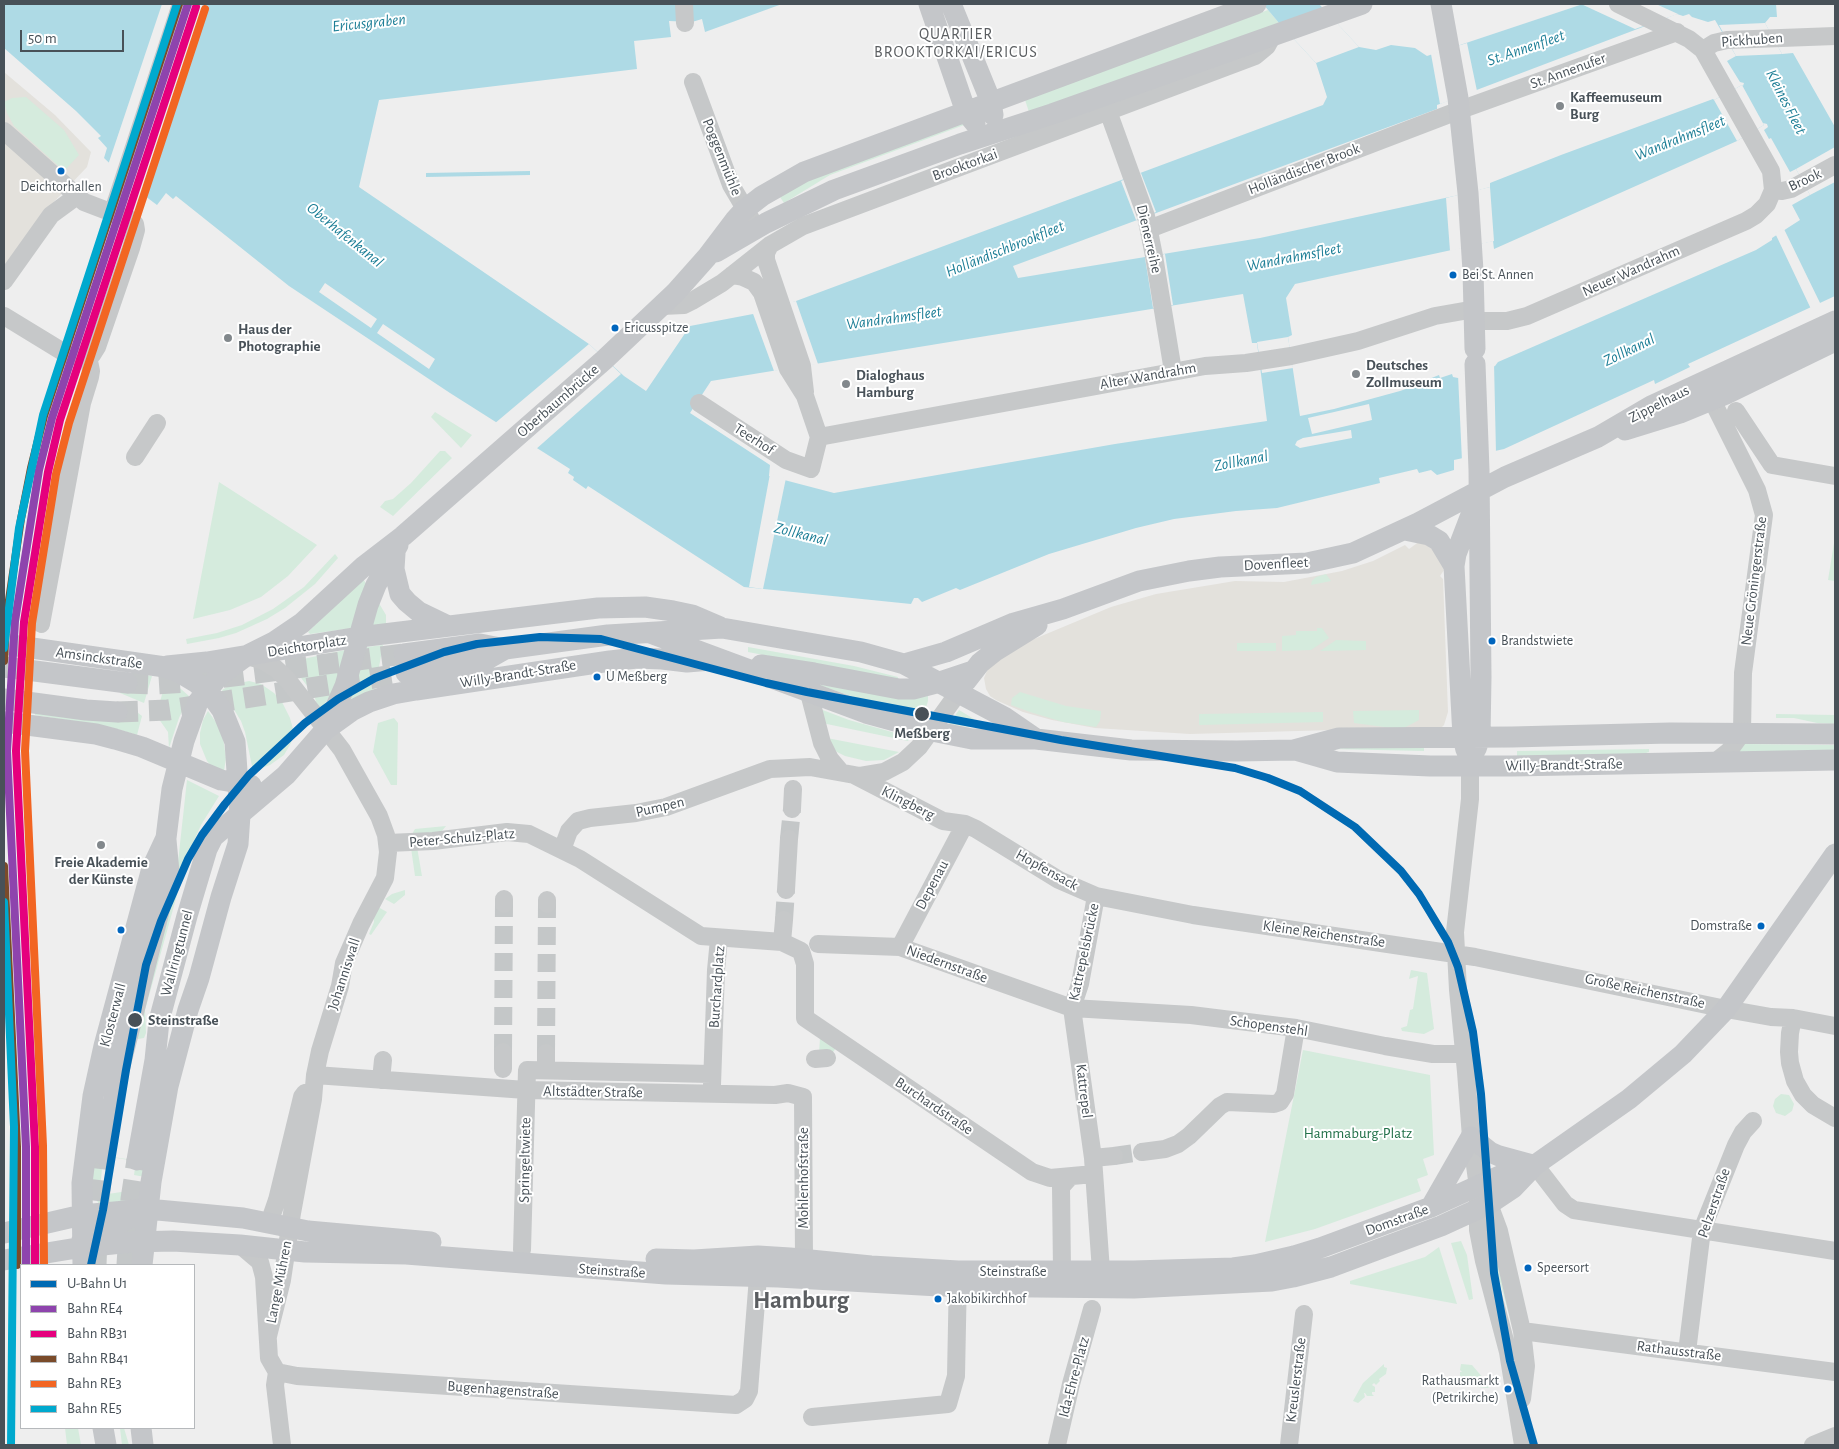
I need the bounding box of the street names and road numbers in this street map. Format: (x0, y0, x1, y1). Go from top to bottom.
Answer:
street label: Pickhuben (1721, 29, 1783, 51)
street label: St. Annenufer (1528, 49, 1608, 93)
street label: Poggenmühle (698, 116, 746, 198)
street label: Holländischer Brook (1246, 139, 1362, 199)
street label: Brooktorkai (930, 145, 1000, 185)
street label: Brook (1786, 165, 1824, 195)
street label: Dienerreihe (1132, 203, 1166, 275)
street label: Neuer Wandrahm (1579, 241, 1683, 301)
street label: Alter Wandrahm (1099, 359, 1197, 393)
street label: Oberbaumbrücke (513, 361, 603, 441)
street label: Zippelhaus (1626, 381, 1692, 427)
street label: Teerhof (730, 419, 778, 459)
street label: Neue Gröningerstraße (1737, 515, 1771, 647)
street label: Dovenfleet (1243, 553, 1309, 575)
street label: Deichtorplatz (266, 631, 348, 661)
street label: Amsinckstraße (55, 643, 143, 673)
street label: Willy-Brandt-Straße (459, 656, 577, 692)
street label: Willy-Brandt-Straße (1505, 755, 1623, 775)
street label: Klingberg (878, 782, 938, 824)
street label: Pumpen (634, 793, 686, 821)
street label: Peter-Schulz-Platz (408, 824, 516, 852)
street label: Hopfensack (1013, 845, 1081, 895)
street label: Depenau (912, 857, 952, 913)
street label: Kattrepelsbrücke (1065, 901, 1103, 1003)
street label: Wallringtunnel (157, 908, 197, 998)
street label: Kleine Reichenstraße (1262, 917, 1386, 951)
street label: Johanniswall (324, 936, 364, 1012)
street label: Niedernstraße (904, 941, 990, 987)
street label: Burchardplatz (705, 945, 729, 1029)
street label: Große Reichenstraße (1583, 969, 1707, 1013)
street label: Klosterwall (96, 981, 130, 1049)
street label: Schopenstehl (1229, 1012, 1309, 1040)
street label: Kattrepel (1072, 1063, 1096, 1119)
street label: Burchardstraße (891, 1073, 977, 1139)
street label: Altstädter Straße (543, 1082, 643, 1102)
street label: Springeltwiete (515, 1117, 535, 1203)
street label: Mohlenhofstraße (794, 1127, 812, 1229)
street label: Pelzerstraße (1694, 1166, 1734, 1240)
street label: Domstraße (1363, 1200, 1431, 1240)
street label: Lange Mühren (262, 1239, 296, 1325)
street label: Steinstraße (578, 1260, 646, 1282)
street label: Steinstraße (979, 1262, 1047, 1280)
street label: Ida-Ehre-Platz (1055, 1335, 1093, 1419)
street label: Kreuslerstraße (1282, 1336, 1310, 1424)
street label: Rathausstraße (1636, 1337, 1722, 1365)
street label: Bugenhagenstraße (447, 1377, 559, 1403)

